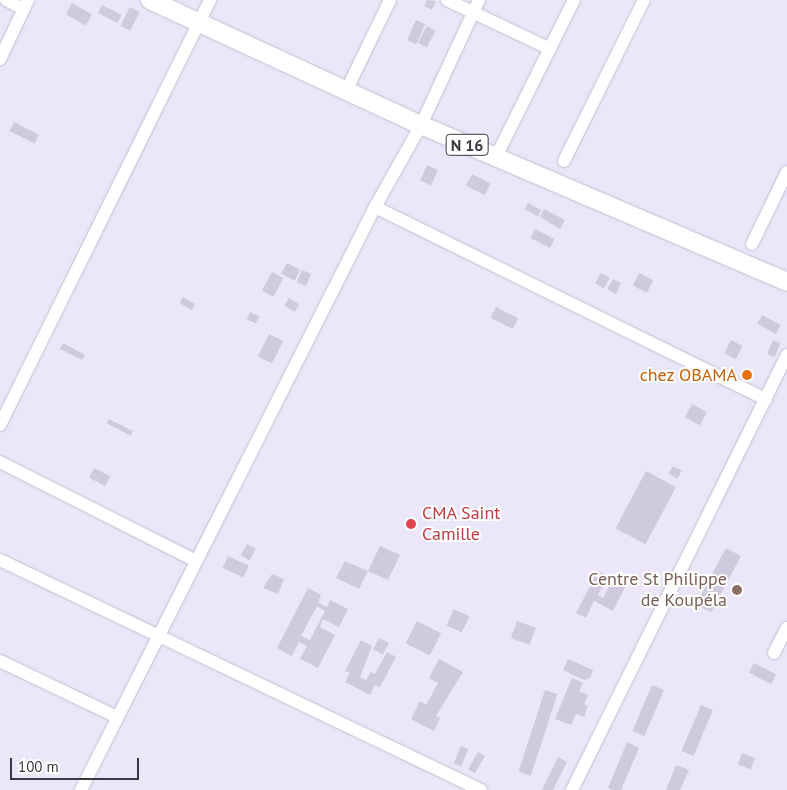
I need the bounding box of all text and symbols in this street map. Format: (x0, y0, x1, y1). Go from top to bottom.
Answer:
road number: N 16 (444, 132, 490, 158)
place label: chez OBAMA (639, 364, 737, 386)
marker: chez OBAMA (741, 369, 753, 381)
place label: CMA Saint Camille (422, 503, 501, 546)
marker: CMA Saint Camille (404, 517, 418, 531)
place label: Centre St Philippe de Koupéla (588, 569, 727, 612)
marker: Centre St Philippe de Koupéla (731, 584, 743, 596)
scale bar (12, 748, 141, 780)
text: 100 m (18, 757, 59, 776)

